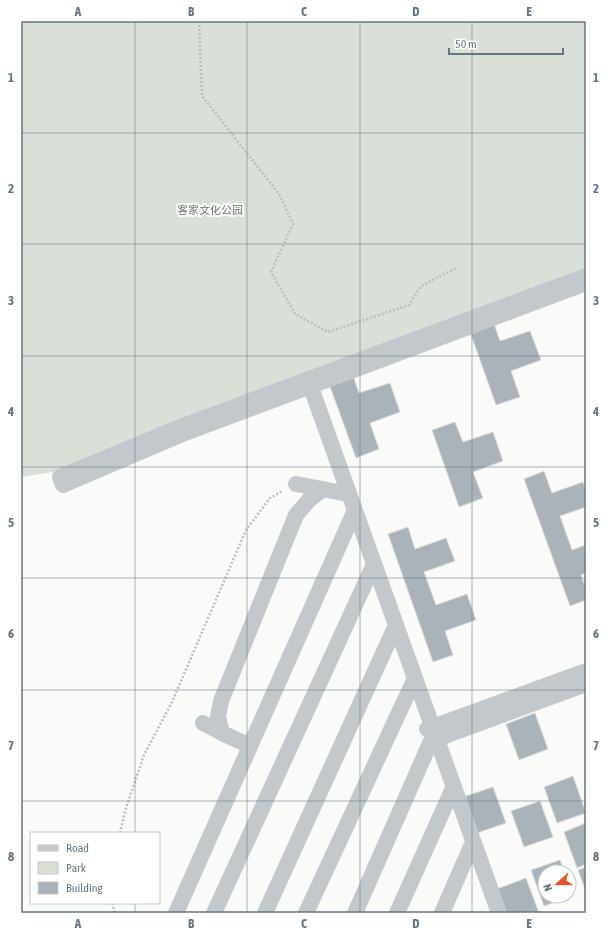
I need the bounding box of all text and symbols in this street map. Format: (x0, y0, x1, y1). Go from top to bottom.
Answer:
text: A (74, 4, 82, 19)
text: B (188, 4, 195, 19)
text: C (301, 4, 307, 19)
text: D (412, 4, 420, 19)
text: E (526, 4, 532, 19)
scale bar (449, 30, 563, 56)
text: 50 m (455, 37, 477, 51)
text: 1 (8, 70, 14, 85)
text: 1 (593, 70, 599, 85)
text: 2 (8, 181, 14, 196)
text: 2 (593, 181, 599, 196)
park label: 客家文化公园 (177, 204, 243, 216)
text: 3 (8, 293, 14, 308)
text: 3 (593, 293, 599, 308)
text: 4 (7, 404, 14, 419)
text: 4 (592, 404, 599, 419)
text: 5 (8, 515, 14, 530)
text: 5 (593, 515, 599, 530)
text: 6 (8, 626, 14, 641)
text: 6 (593, 626, 599, 641)
text: 7 (8, 738, 14, 753)
text: 7 (593, 738, 599, 753)
legend (30, 832, 160, 904)
text: Road (66, 841, 89, 855)
text: 8 (8, 849, 14, 864)
text: 8 (593, 849, 599, 864)
text: Park (66, 861, 87, 875)
north arrow (537, 864, 577, 904)
text: Building (66, 881, 104, 895)
text: N (541, 882, 554, 893)
text: A (74, 916, 82, 931)
text: B (188, 916, 195, 931)
text: C (301, 916, 307, 931)
text: D (412, 916, 420, 931)
text: E (526, 916, 532, 931)

